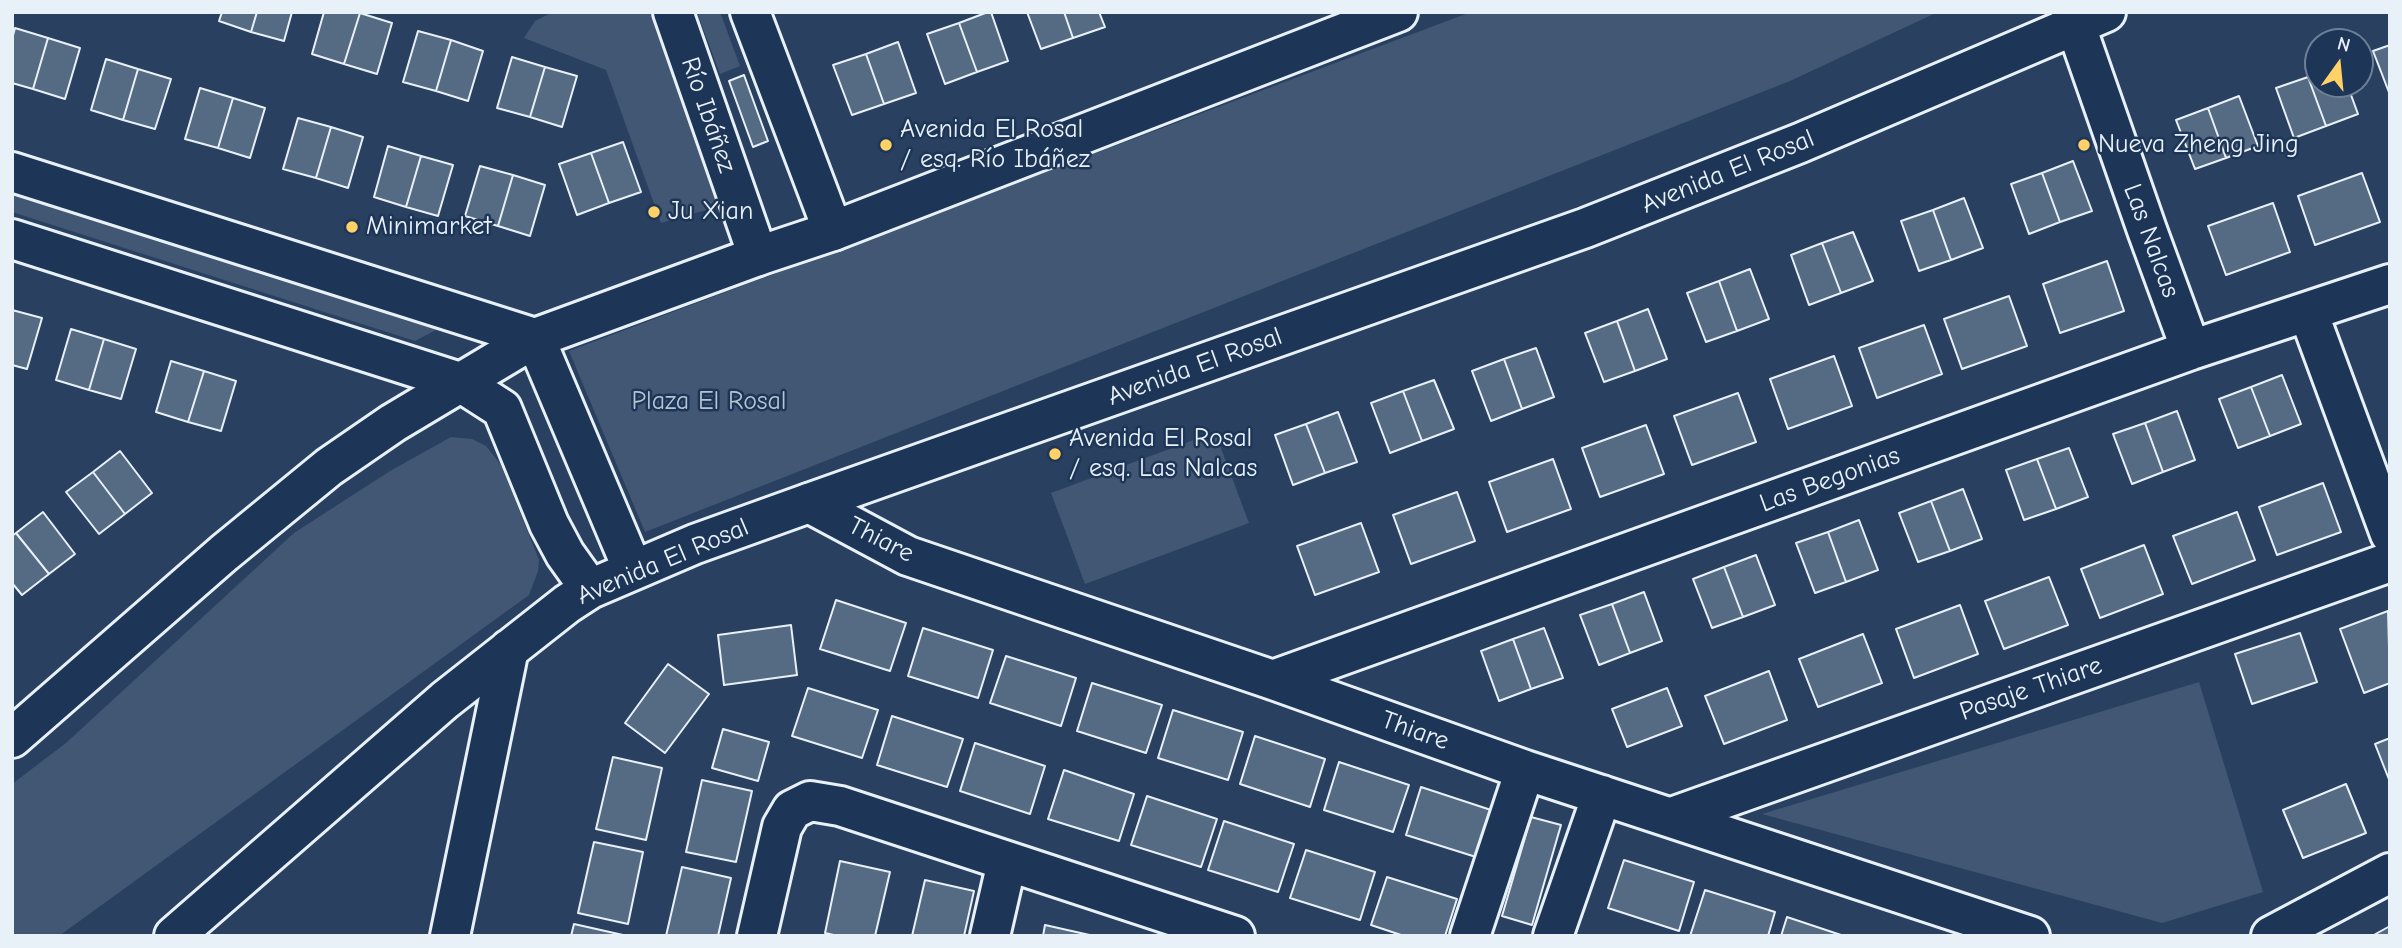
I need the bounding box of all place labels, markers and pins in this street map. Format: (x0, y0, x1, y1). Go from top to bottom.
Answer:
place label: Avenida El Rosal / esq. Río Ibáñez (900, 114, 1090, 176)
place label: Nueva Zheng Jing (2098, 129, 2299, 161)
marker: Avenida El Rosal / esq. Río Ibáñez (878, 137, 894, 153)
marker: Nueva Zheng Jing (2076, 137, 2092, 153)
place label: Ju Xian (668, 196, 753, 228)
marker: Ju Xian (646, 204, 662, 220)
place label: Minimarket (366, 211, 492, 243)
marker: Minimarket (344, 219, 360, 235)
place label: Avenida El Rosal / esq. Las Nalcas (1069, 423, 1257, 485)
marker: Avenida El Rosal / esq. Las Nalcas (1047, 446, 1063, 462)

